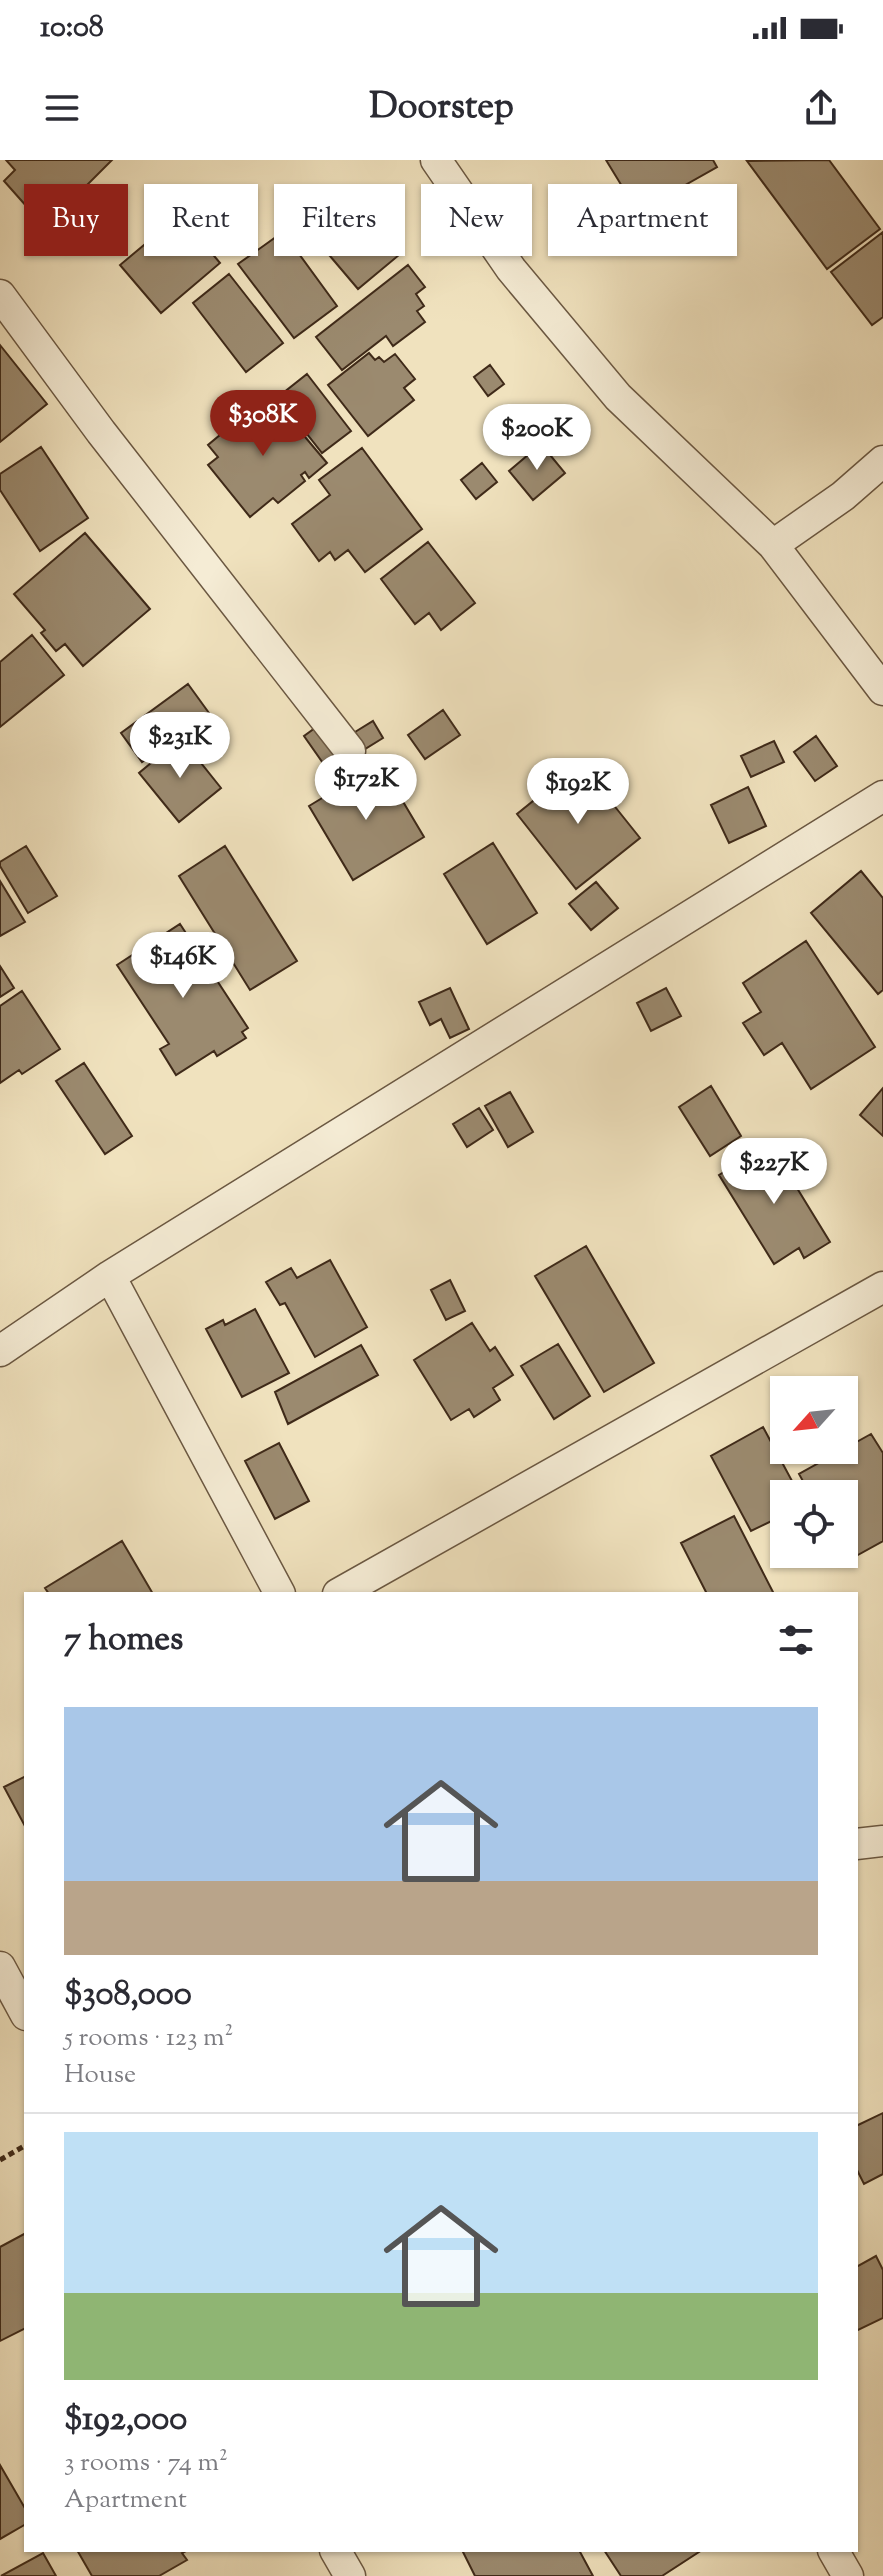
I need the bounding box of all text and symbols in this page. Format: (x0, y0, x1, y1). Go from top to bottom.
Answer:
text: 10:08 (40, 7, 104, 50)
text: Doorstep (369, 82, 514, 134)
icon: menu (40, 86, 84, 130)
icon: share (799, 86, 843, 130)
chip: Buy (24, 184, 128, 256)
chip: Rent (144, 184, 258, 256)
chip: Filters (274, 184, 405, 256)
chip: New (421, 184, 532, 256)
chip: Apartment (548, 184, 737, 256)
pin: $308K (207, 390, 319, 458)
text: $308K (228, 397, 298, 434)
pin: $200K (481, 404, 593, 472)
text: $200K (501, 411, 573, 448)
pin: $231K (124, 712, 236, 780)
text: $231K (148, 719, 212, 756)
pin: $172K (310, 754, 422, 822)
pin: $192K (522, 758, 634, 826)
text: $172K (333, 761, 399, 798)
text: $192K (545, 765, 611, 802)
pin: $146K (127, 932, 239, 1000)
text: $146K (149, 939, 217, 976)
pin: $227K (718, 1138, 830, 1206)
text: $227K (739, 1145, 809, 1182)
north arrow (770, 1376, 858, 1464)
map controls (770, 1376, 858, 1568)
button: locate (770, 1480, 858, 1568)
text: 7 homes (64, 1616, 183, 1665)
icon: filters (774, 1618, 818, 1662)
icon: home (369, 1759, 513, 1903)
text: $308,000 (64, 1971, 192, 2020)
text: 5 rooms · 123 m² (64, 2020, 233, 2057)
text: House (64, 2057, 136, 2094)
icon: home (369, 2184, 513, 2328)
text: $192,000 (64, 2396, 187, 2445)
text: 3 rooms · 74 m² (64, 2445, 228, 2482)
text: Apartment (64, 2482, 187, 2519)

